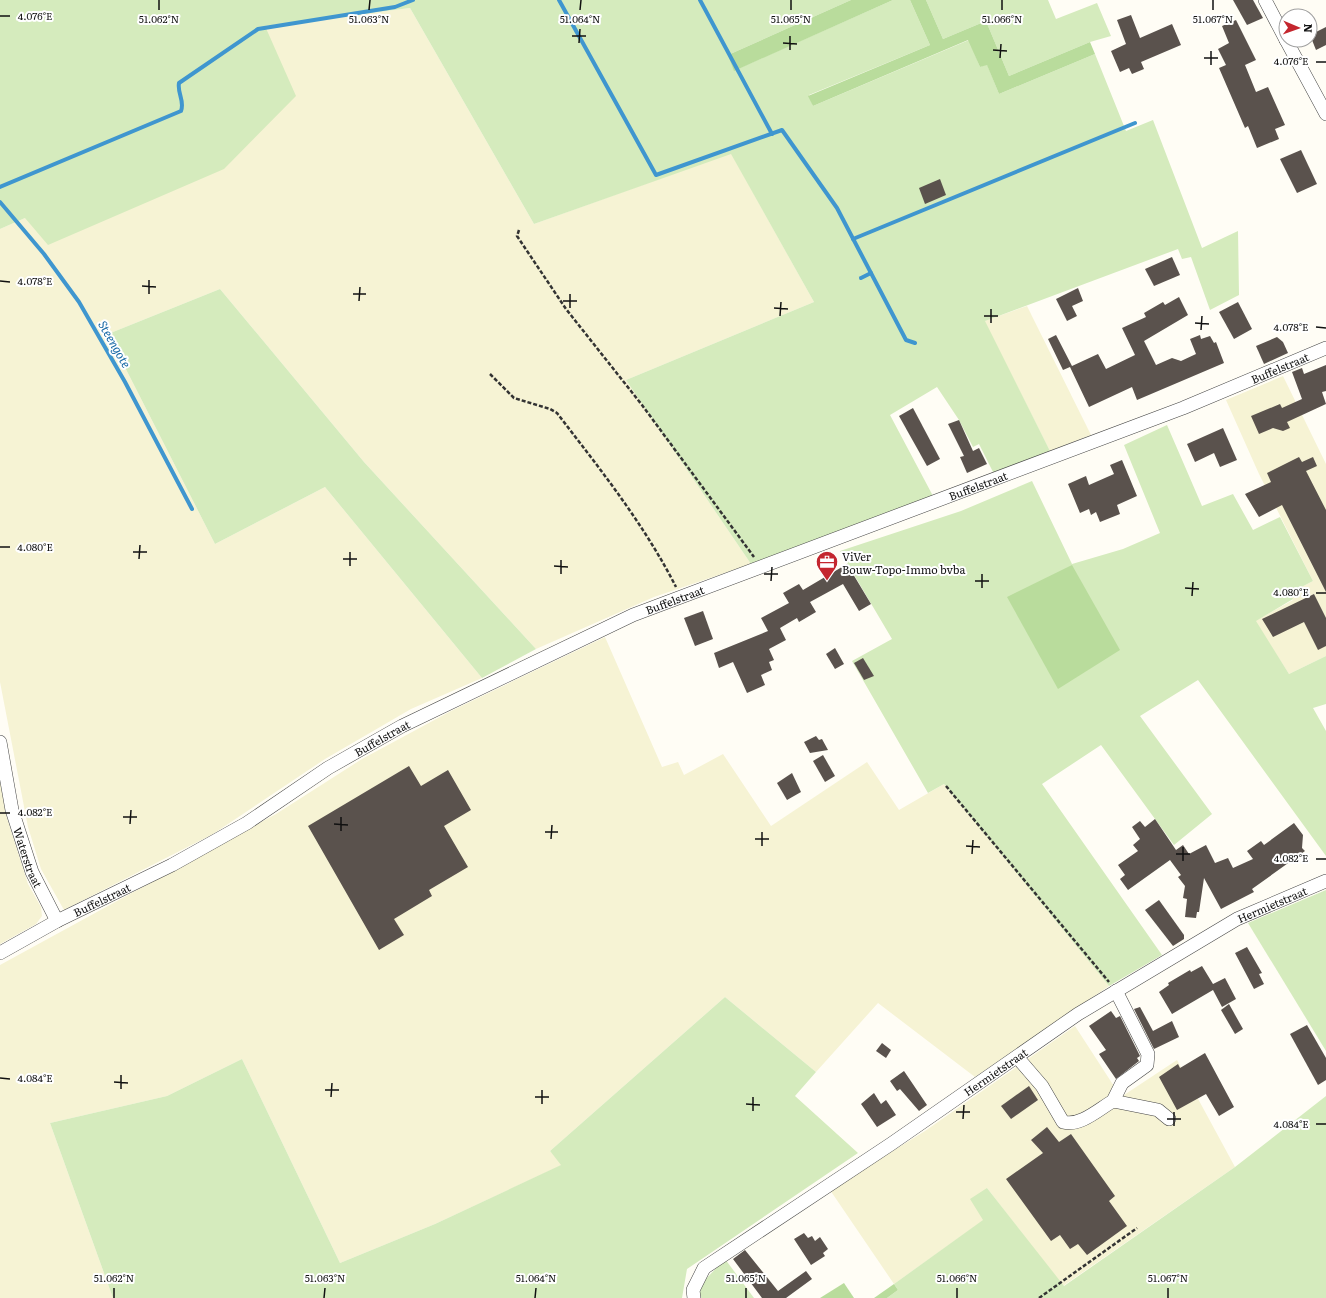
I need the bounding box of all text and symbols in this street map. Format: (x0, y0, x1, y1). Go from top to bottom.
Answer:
text: 4.076°E (18, 8, 52, 23)
north arrow (1278, 8, 1318, 48)
text: 51.062°N (139, 11, 179, 26)
text: 51.063°N (349, 11, 389, 26)
text: 51.064°N (560, 11, 600, 26)
text: 51.065°N (771, 11, 811, 26)
text: 51.066°N (982, 11, 1022, 26)
text: 51.067°N (1193, 11, 1233, 26)
text: N (1301, 23, 1317, 33)
text: 4.076°E (1274, 53, 1308, 68)
text: 4.078°E (18, 273, 52, 288)
water label: Steengote (94, 317, 136, 371)
text: 4.078°E (1274, 319, 1308, 334)
street label: Buffelstraat (1248, 348, 1312, 387)
street label: Buffelstraat (946, 467, 1010, 504)
text: 4.080°E (17, 539, 53, 554)
place label: ViVer Bouw-Topo-Immo bvba (842, 548, 965, 577)
office icon: ViVer Bouw-Topo-Immo bvba (814, 549, 840, 582)
street label: Buffelstraat (643, 581, 707, 618)
text: 4.080°E (1273, 584, 1309, 599)
street label: Buffelstraat (351, 715, 413, 760)
text: 4.082°E (18, 804, 52, 819)
street label: Waterstraat (10, 825, 47, 891)
text: 4.082°E (1274, 850, 1308, 865)
street label: Buffelstraat (70, 878, 133, 920)
street label: Hermietstraat (1235, 882, 1310, 926)
street label: Hermietstraat (960, 1043, 1031, 1099)
text: 4.084°E (17, 1070, 53, 1085)
text: 4.084°E (1273, 1116, 1309, 1131)
text: 51.062°N (94, 1270, 134, 1285)
text: 51.063°N (305, 1270, 345, 1285)
text: 51.064°N (516, 1270, 556, 1285)
text: 51.065°N (726, 1270, 766, 1285)
text: 51.066°N (937, 1270, 977, 1285)
text: 51.067°N (1148, 1270, 1188, 1285)

